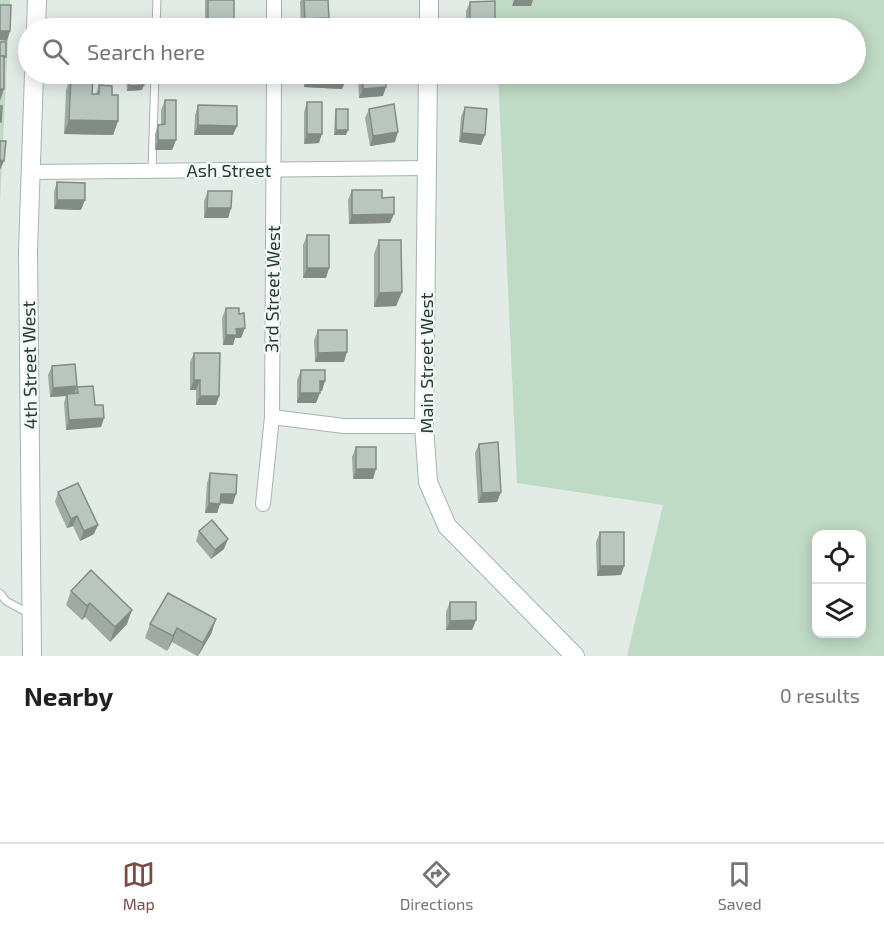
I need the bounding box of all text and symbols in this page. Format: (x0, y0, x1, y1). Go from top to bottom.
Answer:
search box (18, 18, 866, 84)
icon: search (39, 35, 72, 68)
text: Search here (87, 38, 205, 64)
street label: Ash Street (187, 159, 272, 181)
street label: 3rd Street West (260, 225, 284, 353)
street label: Main Street West (415, 292, 437, 433)
street label: 4th Street West (17, 300, 41, 429)
map controls (812, 530, 866, 638)
button: locate (812, 530, 866, 584)
button: layers (812, 584, 866, 638)
text: Nearby (24, 680, 113, 711)
text: 0 results (780, 683, 860, 707)
tab: Map (122, 858, 155, 913)
tab: Directions (400, 858, 473, 913)
tab: Saved (718, 858, 762, 913)

